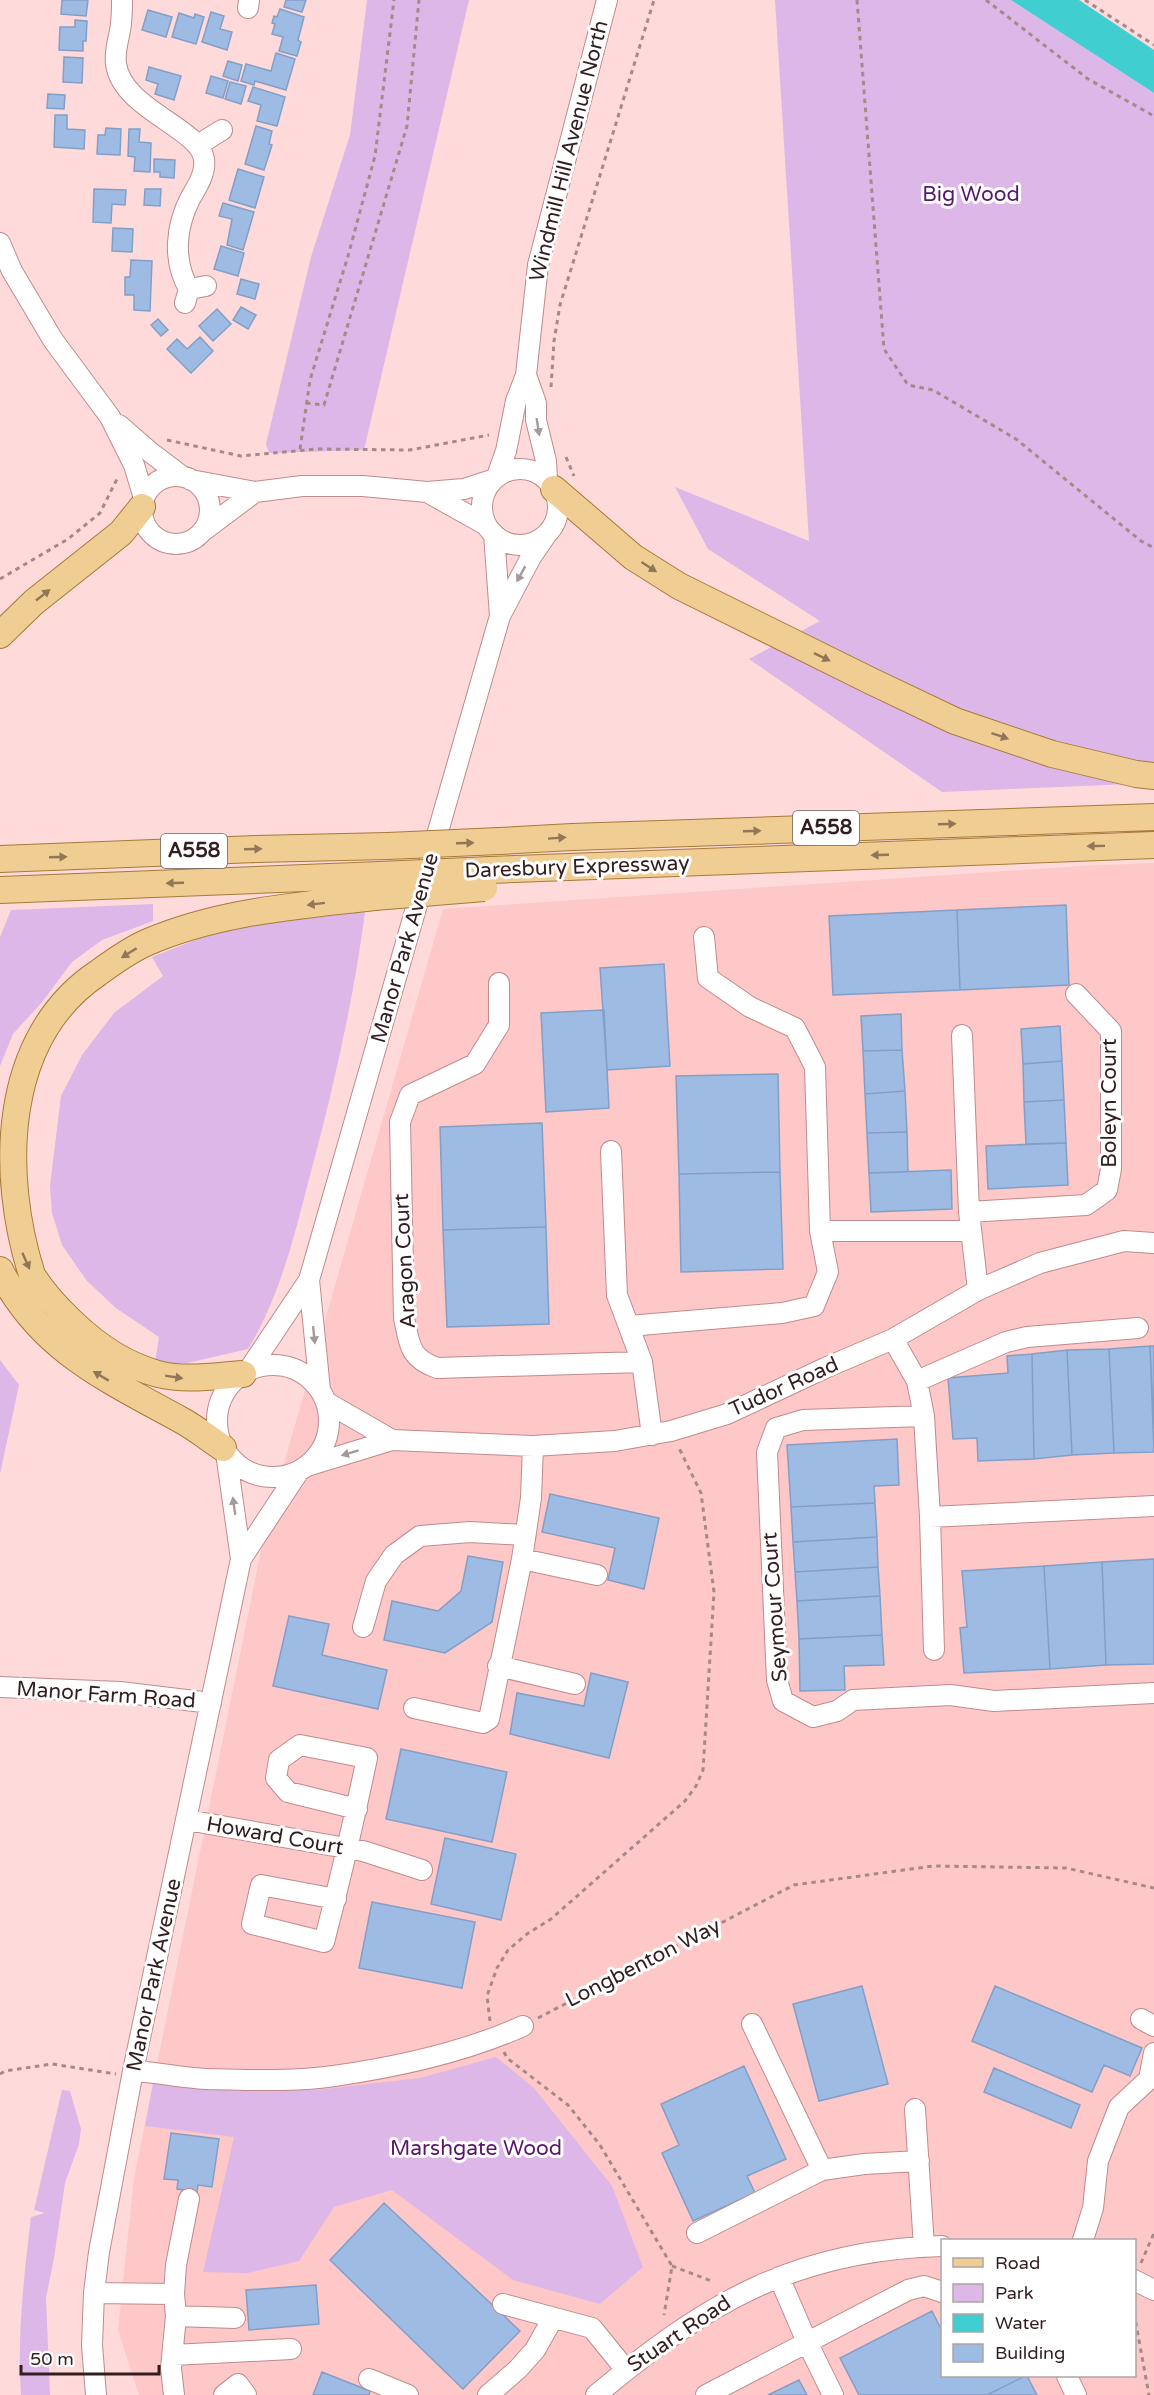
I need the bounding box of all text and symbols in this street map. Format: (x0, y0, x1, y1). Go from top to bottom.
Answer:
street label: Windmill Hill Avenue North (524, 18, 614, 284)
park label: Big Wood (922, 182, 1020, 207)
one-way arrow (533, 417, 542, 436)
one-way arrow (641, 562, 657, 573)
one-way arrow (516, 566, 526, 583)
one-way arrow (35, 589, 50, 601)
one-way arrow (813, 653, 830, 662)
one-way arrow (991, 731, 1009, 741)
road number: A558 (793, 811, 859, 845)
one-way arrow (937, 820, 956, 829)
one-way arrow (743, 826, 762, 835)
one-way arrow (548, 833, 567, 842)
road number: A558 (161, 834, 227, 868)
one-way arrow (455, 838, 474, 847)
one-way arrow (1086, 842, 1105, 851)
one-way arrow (244, 844, 263, 853)
street label: Manor Park Avenue (366, 850, 444, 1046)
one-way arrow (870, 850, 889, 859)
street label: Daresbury Expressway (464, 851, 690, 883)
one-way arrow (49, 852, 68, 861)
one-way arrow (165, 878, 184, 888)
one-way arrow (307, 899, 326, 909)
one-way arrow (121, 948, 137, 959)
street label: Boleyn Court (1097, 1038, 1122, 1168)
street label: Aragon Court (389, 1193, 421, 1329)
one-way arrow (21, 1253, 30, 1270)
one-way arrow (309, 1326, 319, 1345)
street label: Tudor Road (726, 1352, 842, 1422)
one-way arrow (93, 1370, 109, 1381)
one-way arrow (165, 1372, 184, 1381)
one-way arrow (341, 1449, 359, 1458)
one-way arrow (229, 1496, 238, 1515)
street label: Seymour Court (757, 1531, 793, 1683)
street label: Manor Farm Road (16, 1676, 196, 1714)
street label: Howard Court (204, 1812, 346, 1860)
street label: Manor Park Avenue (121, 1876, 187, 2074)
street label: Longbenton Way (561, 1913, 725, 2013)
park label: Marshgate Wood (390, 2136, 562, 2161)
legend (941, 2239, 1136, 2377)
text: Road (995, 2252, 1040, 2274)
text: Park (995, 2282, 1034, 2304)
street label: Stuart Road (623, 2290, 735, 2378)
text: Water (995, 2312, 1046, 2334)
scale bar (21, 2338, 159, 2376)
text: Building (995, 2342, 1065, 2364)
text: 50 m (30, 2348, 74, 2370)

